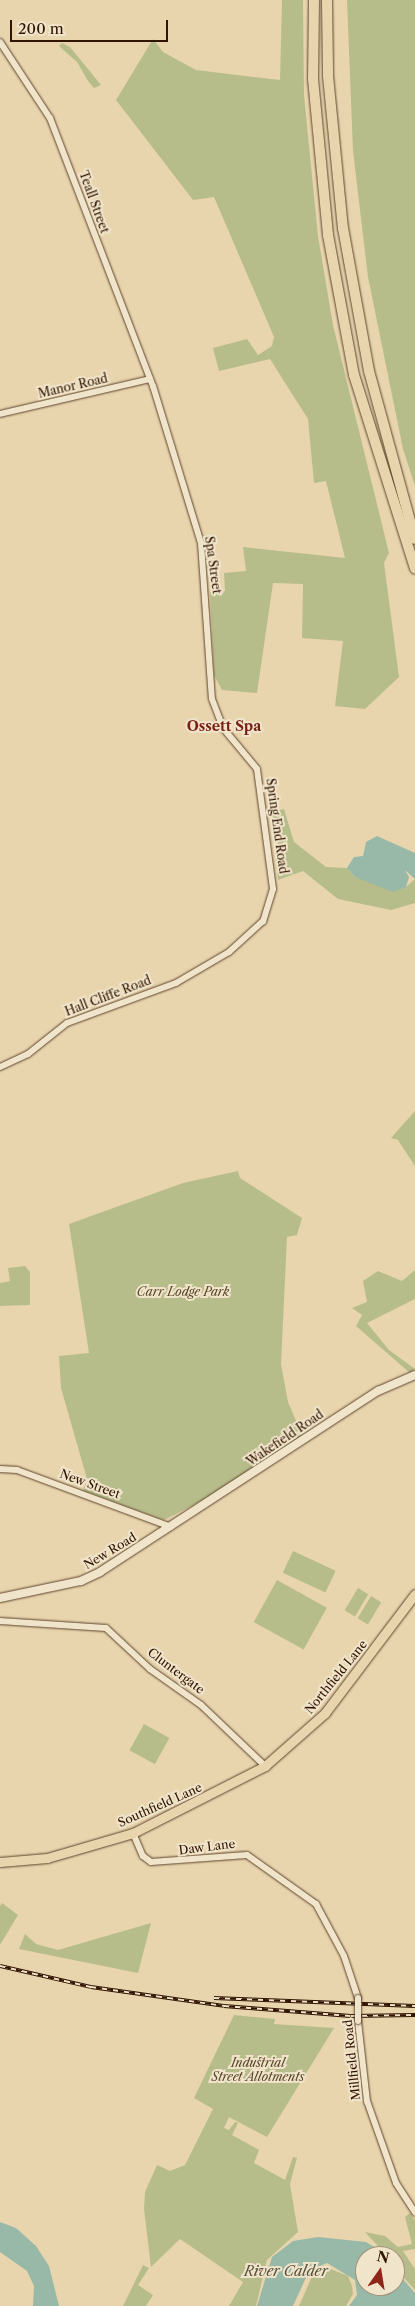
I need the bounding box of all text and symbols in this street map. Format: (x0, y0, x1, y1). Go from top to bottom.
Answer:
scale bar (12, 10, 170, 42)
text: 200 m (18, 19, 64, 38)
street label: Teall Street (76, 169, 112, 235)
street label: Manor Road (37, 371, 109, 401)
street label: Spa Street (202, 535, 224, 595)
district label: Ossett Spa (187, 718, 261, 734)
street label: Spring End Road (263, 777, 291, 875)
street label: Hall Cliffe Road (63, 973, 153, 1019)
park label: Carr Lodge Park (137, 1285, 229, 1299)
street label: Wakefield Road (244, 1407, 326, 1469)
street label: New Street (58, 1466, 122, 1502)
street label: New Road (81, 1530, 139, 1572)
street label: Northfield Lane (302, 1637, 370, 1717)
street label: Cluntergate (145, 1645, 207, 1697)
street label: Southfield Lane (116, 1780, 204, 1830)
street label: Daw Lane (178, 1836, 236, 1858)
street label: Millfield Road (341, 2019, 363, 2101)
park label: Industrial Street Allotments (211, 2056, 305, 2084)
north arrow (355, 2246, 405, 2296)
text: N (375, 2247, 391, 2267)
water label: River Calder (244, 2263, 328, 2279)

